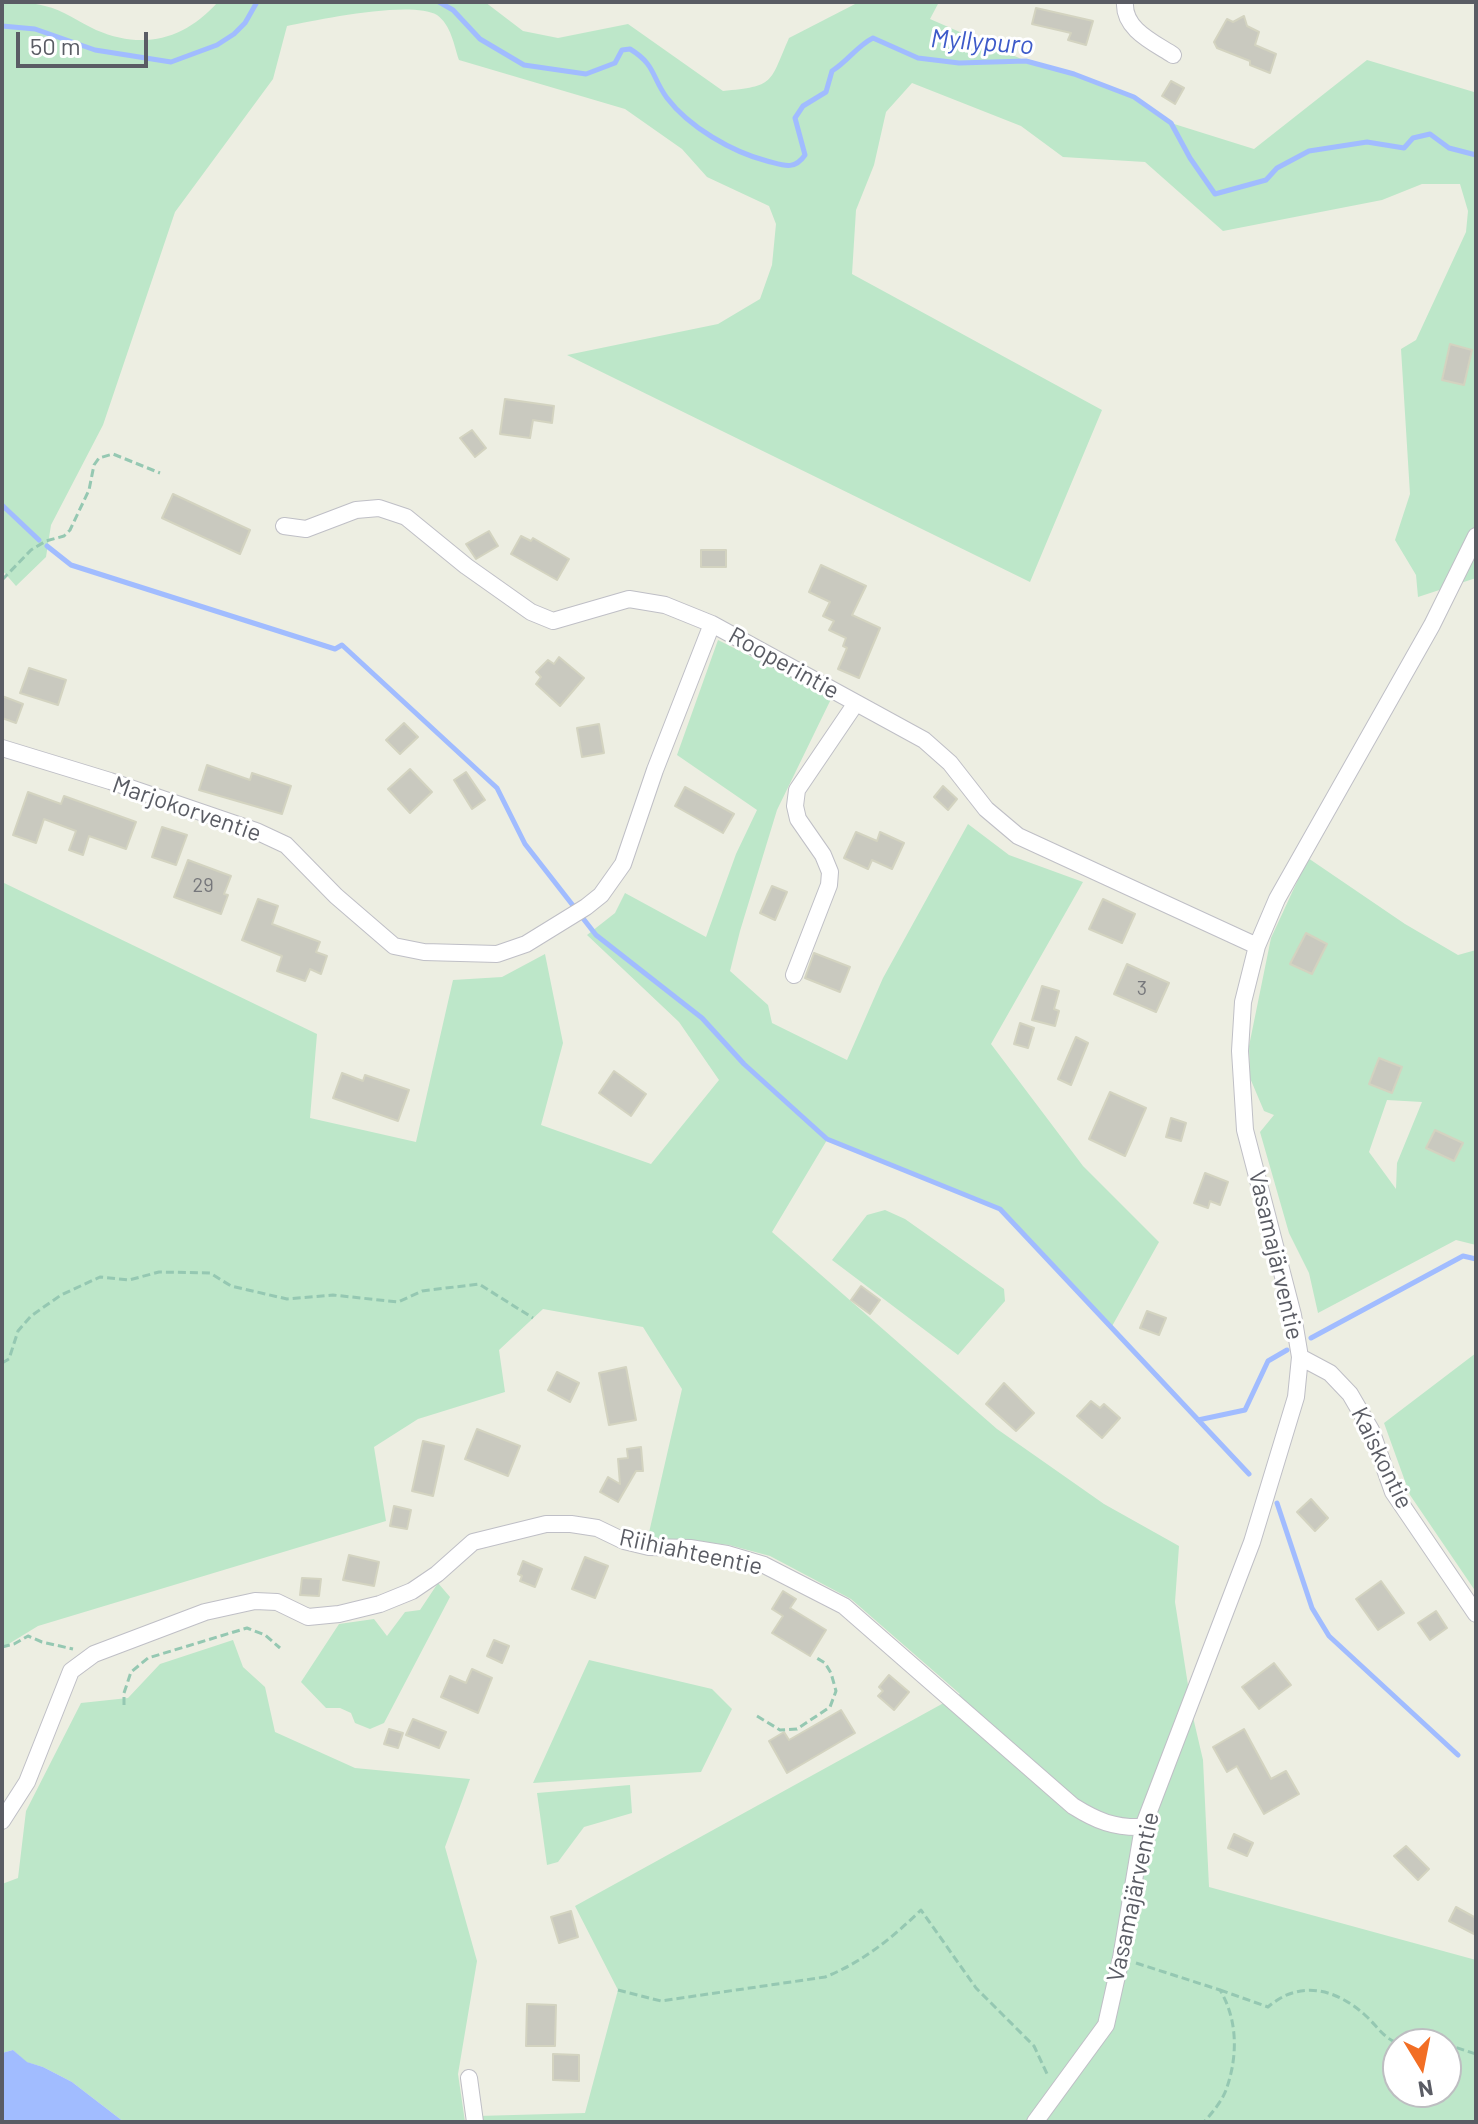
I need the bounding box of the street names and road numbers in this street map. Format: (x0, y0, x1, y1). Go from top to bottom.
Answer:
street label: Rooperintie (724, 621, 844, 705)
street label: Marjokorventie (109, 770, 265, 848)
street label: Vasamajärventie (1243, 1167, 1309, 1343)
street label: Kaiskontie (1345, 1402, 1419, 1514)
street label: Riihiahteentie (617, 1523, 765, 1581)
street label: Vasamajärventie (1101, 1809, 1165, 1985)

